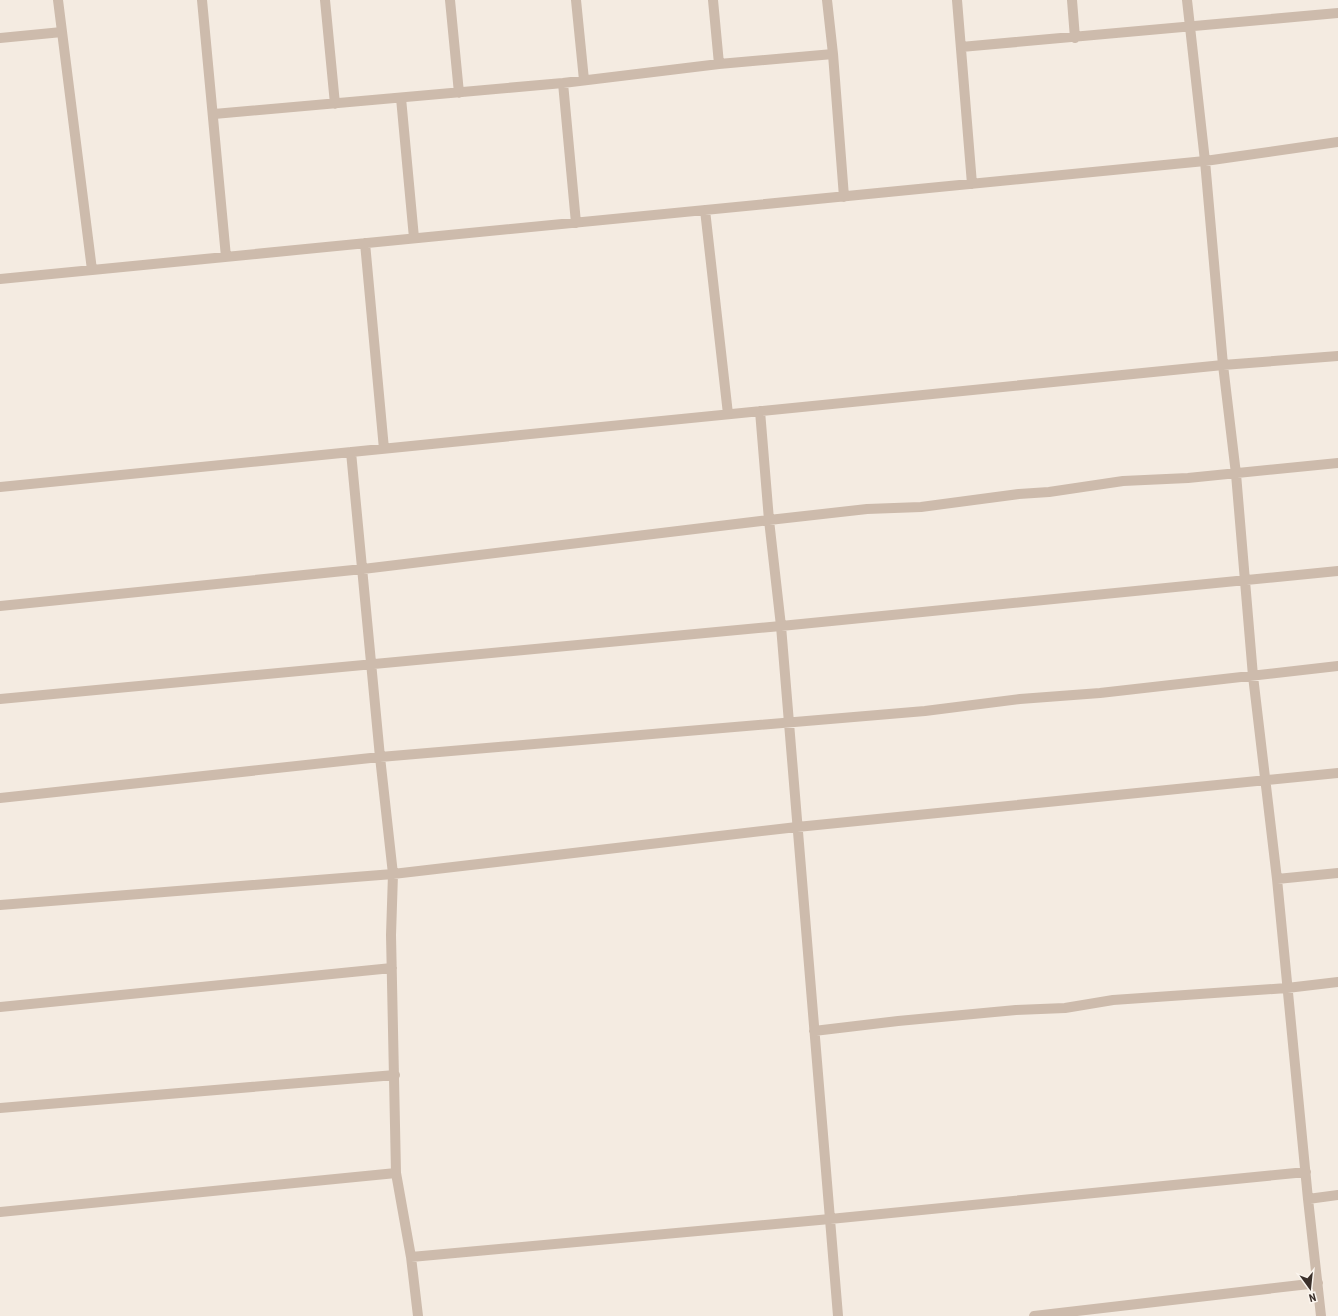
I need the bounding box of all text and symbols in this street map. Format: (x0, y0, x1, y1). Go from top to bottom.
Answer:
north arrow (1290, 1268, 1330, 1308)
text: N (1307, 1290, 1317, 1304)

